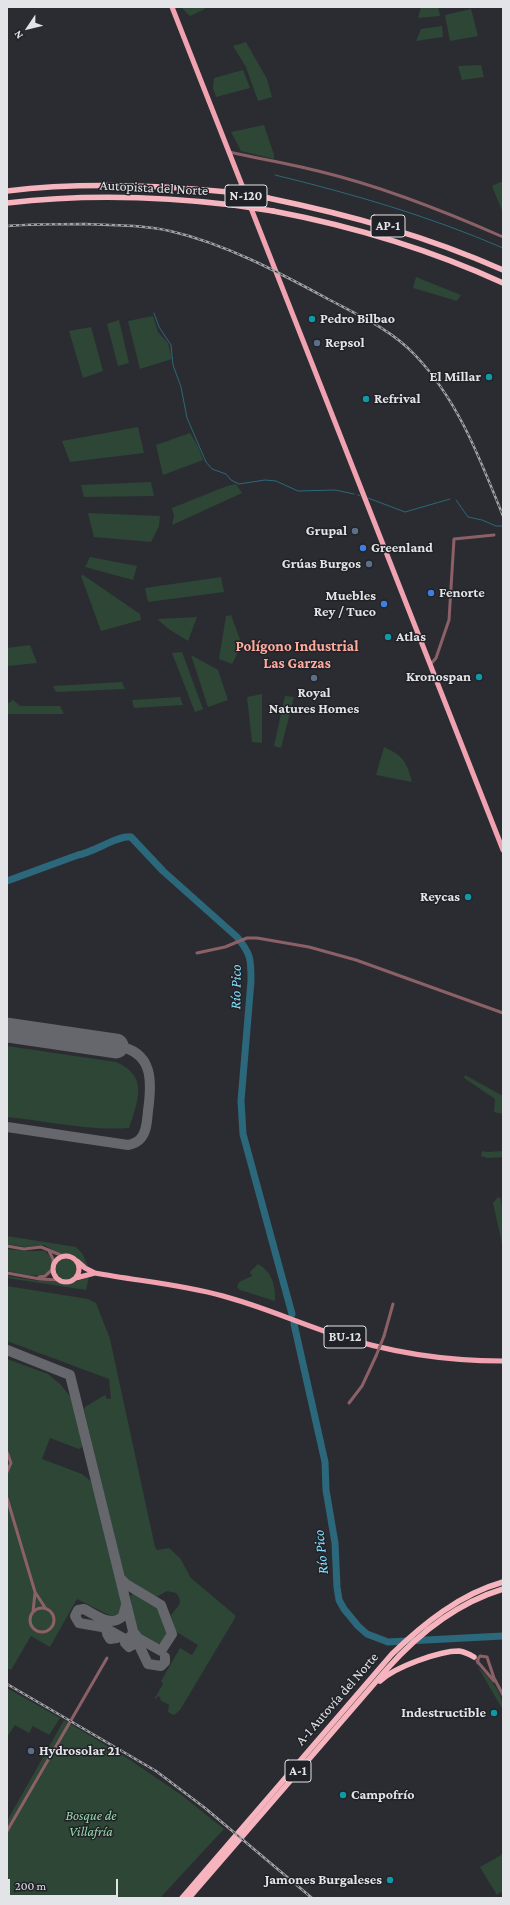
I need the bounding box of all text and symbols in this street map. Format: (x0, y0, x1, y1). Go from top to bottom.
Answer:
north arrow (8, 8, 48, 48)
text: N (11, 28, 25, 41)
street label: Autopista del Norte (99, 177, 209, 199)
road number: N-120 (225, 185, 267, 207)
road number: AP-1 (371, 215, 405, 237)
place label: Pedro Bilbao (320, 311, 395, 327)
marker: Pedro Bilbao (307, 314, 317, 324)
place label: Repsol (325, 335, 365, 351)
marker: Repsol (312, 338, 322, 348)
place label: El Millar (429, 369, 481, 385)
marker: El Millar (484, 372, 494, 382)
place label: Refrival (374, 391, 421, 407)
marker: Refrival (361, 394, 371, 404)
place label: Grupal (306, 523, 347, 539)
marker: Grupal (350, 526, 360, 536)
place label: Greenland (371, 540, 433, 556)
marker: Greenland (358, 543, 368, 553)
place label: Grúas Burgos (282, 556, 361, 572)
marker: Grúas Burgos (364, 559, 374, 569)
place label: Fenorte (439, 585, 485, 601)
place label: Muebles Rey / Tuco (314, 588, 376, 620)
marker: Fenorte (426, 588, 436, 598)
marker: Muebles Rey / Tuco (379, 599, 389, 609)
place label: Atlas (396, 629, 426, 645)
marker: Atlas (383, 632, 393, 642)
district label: Polígono Industrial Las Garzas (235, 637, 359, 672)
place label: Kronospan (406, 669, 471, 685)
marker: Kronospan (474, 672, 484, 682)
marker: Royal Natures Homes (309, 673, 319, 683)
place label: Royal Natures Homes (269, 685, 359, 718)
place label: Reycas (420, 889, 460, 905)
marker: Reycas (463, 892, 473, 902)
water label: Río Pico (227, 964, 245, 1010)
road number: BU-12 (324, 1326, 366, 1348)
water label: Río Pico (310, 1529, 332, 1575)
street label: A-1 Autovía del Norte (292, 1649, 382, 1749)
place label: Indestructible (401, 1705, 486, 1721)
marker: Indestructible (489, 1708, 499, 1718)
place label: Hydrosolar 21 (39, 1743, 120, 1759)
marker: Hydrosolar 21 (26, 1746, 36, 1756)
road number: A-1 (285, 1760, 311, 1782)
place label: Campofrío (351, 1787, 415, 1803)
marker: Campofrío (338, 1790, 348, 1800)
park label: Bosque de Villafría (65, 1808, 117, 1840)
scale bar (10, 1871, 120, 1897)
place label: Jamones Burgaleses (265, 1872, 382, 1888)
marker: Jamones Burgaleses (385, 1875, 395, 1885)
text: 200 m (15, 1879, 46, 1893)

